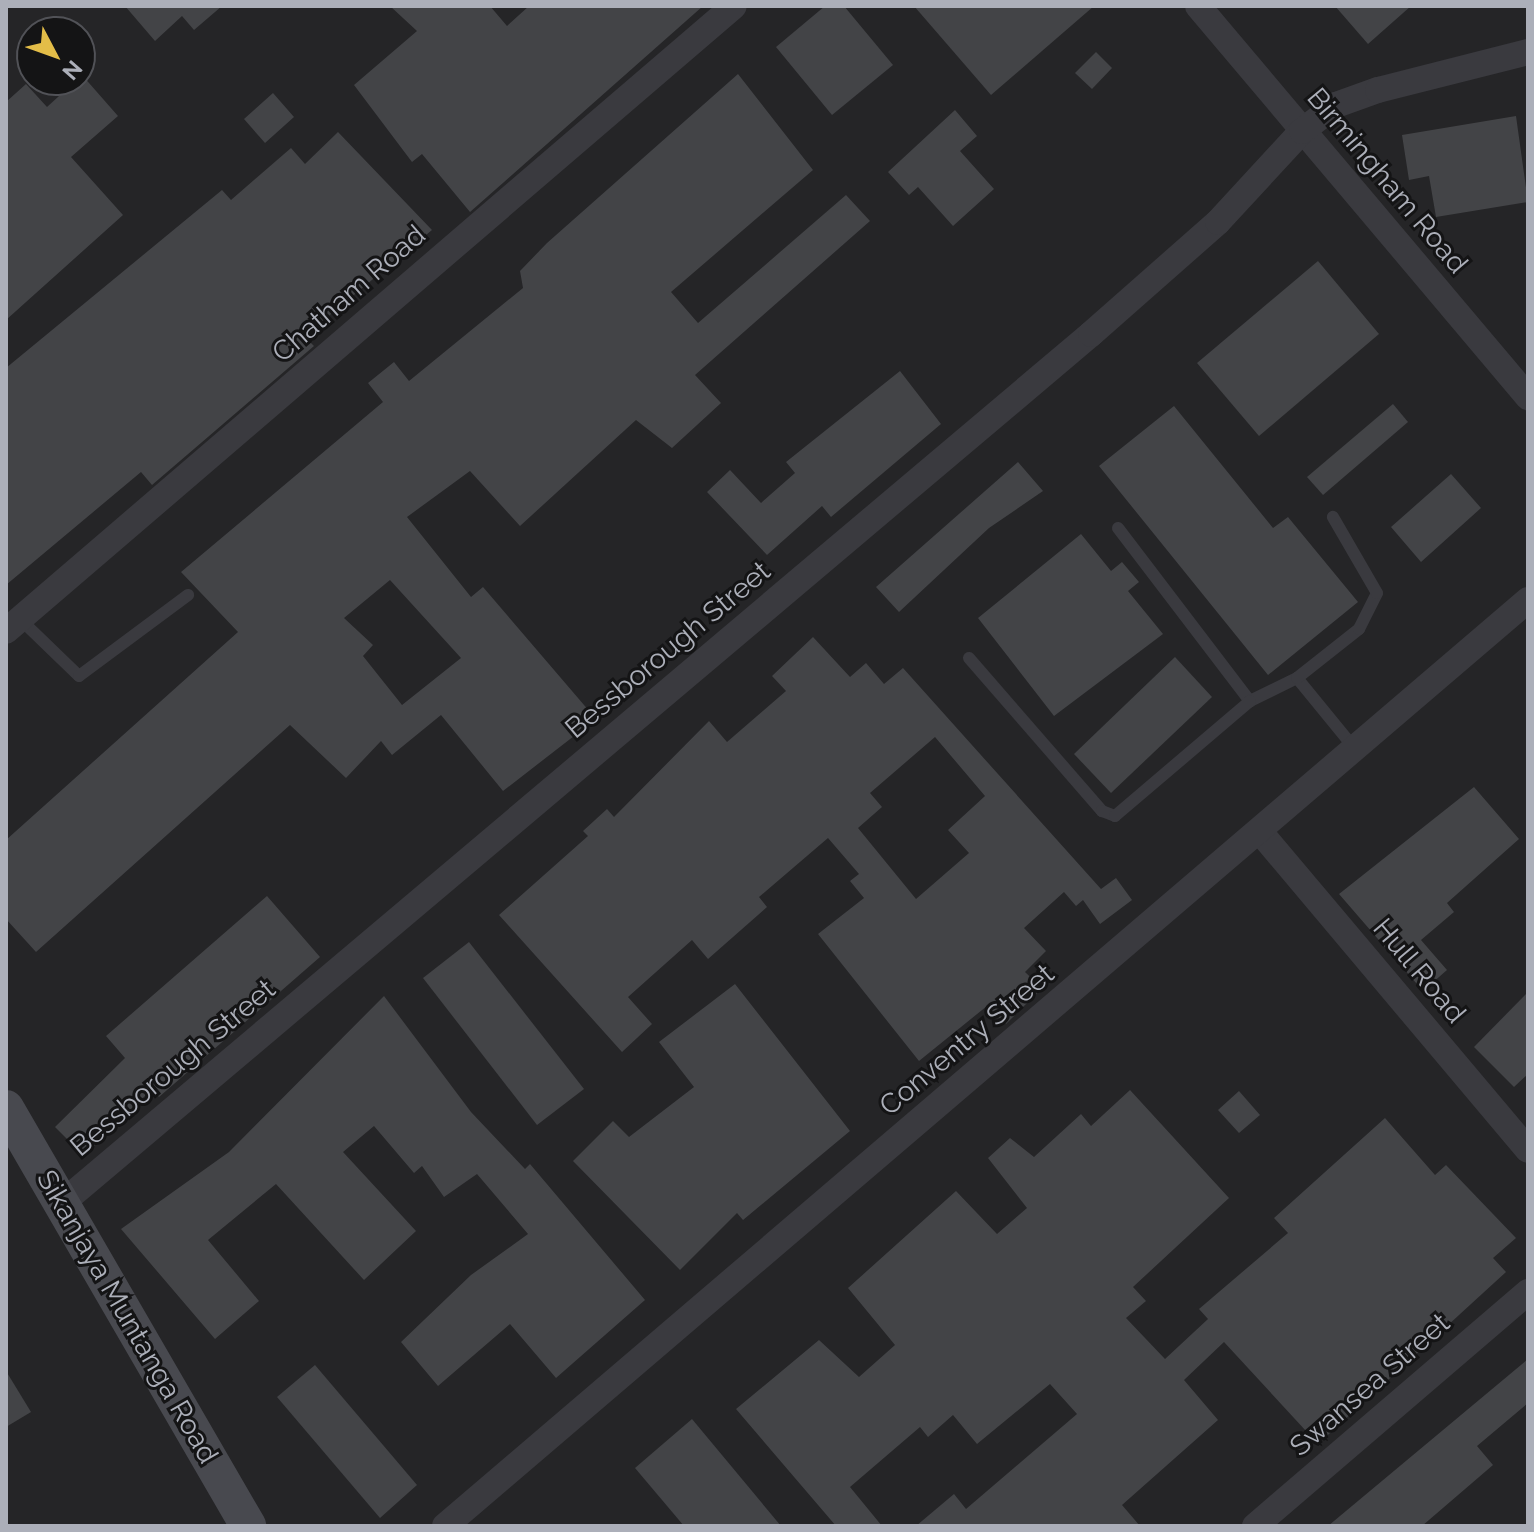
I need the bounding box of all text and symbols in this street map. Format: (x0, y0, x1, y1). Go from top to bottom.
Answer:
north arrow (16, 16, 96, 96)
text: N (57, 56, 88, 85)
street label: Birmingham Road (1300, 81, 1474, 281)
street label: Chatham Road (266, 218, 432, 370)
street label: Bessborough Street (559, 554, 777, 746)
street label: Hull Road (1365, 912, 1473, 1030)
street label: Conventry Street (873, 957, 1061, 1123)
street label: Bessborough Street (64, 972, 282, 1164)
street label: Sikanjaya Muntanga Road (29, 1164, 225, 1470)
street label: Swansea Street (1283, 1307, 1457, 1463)

